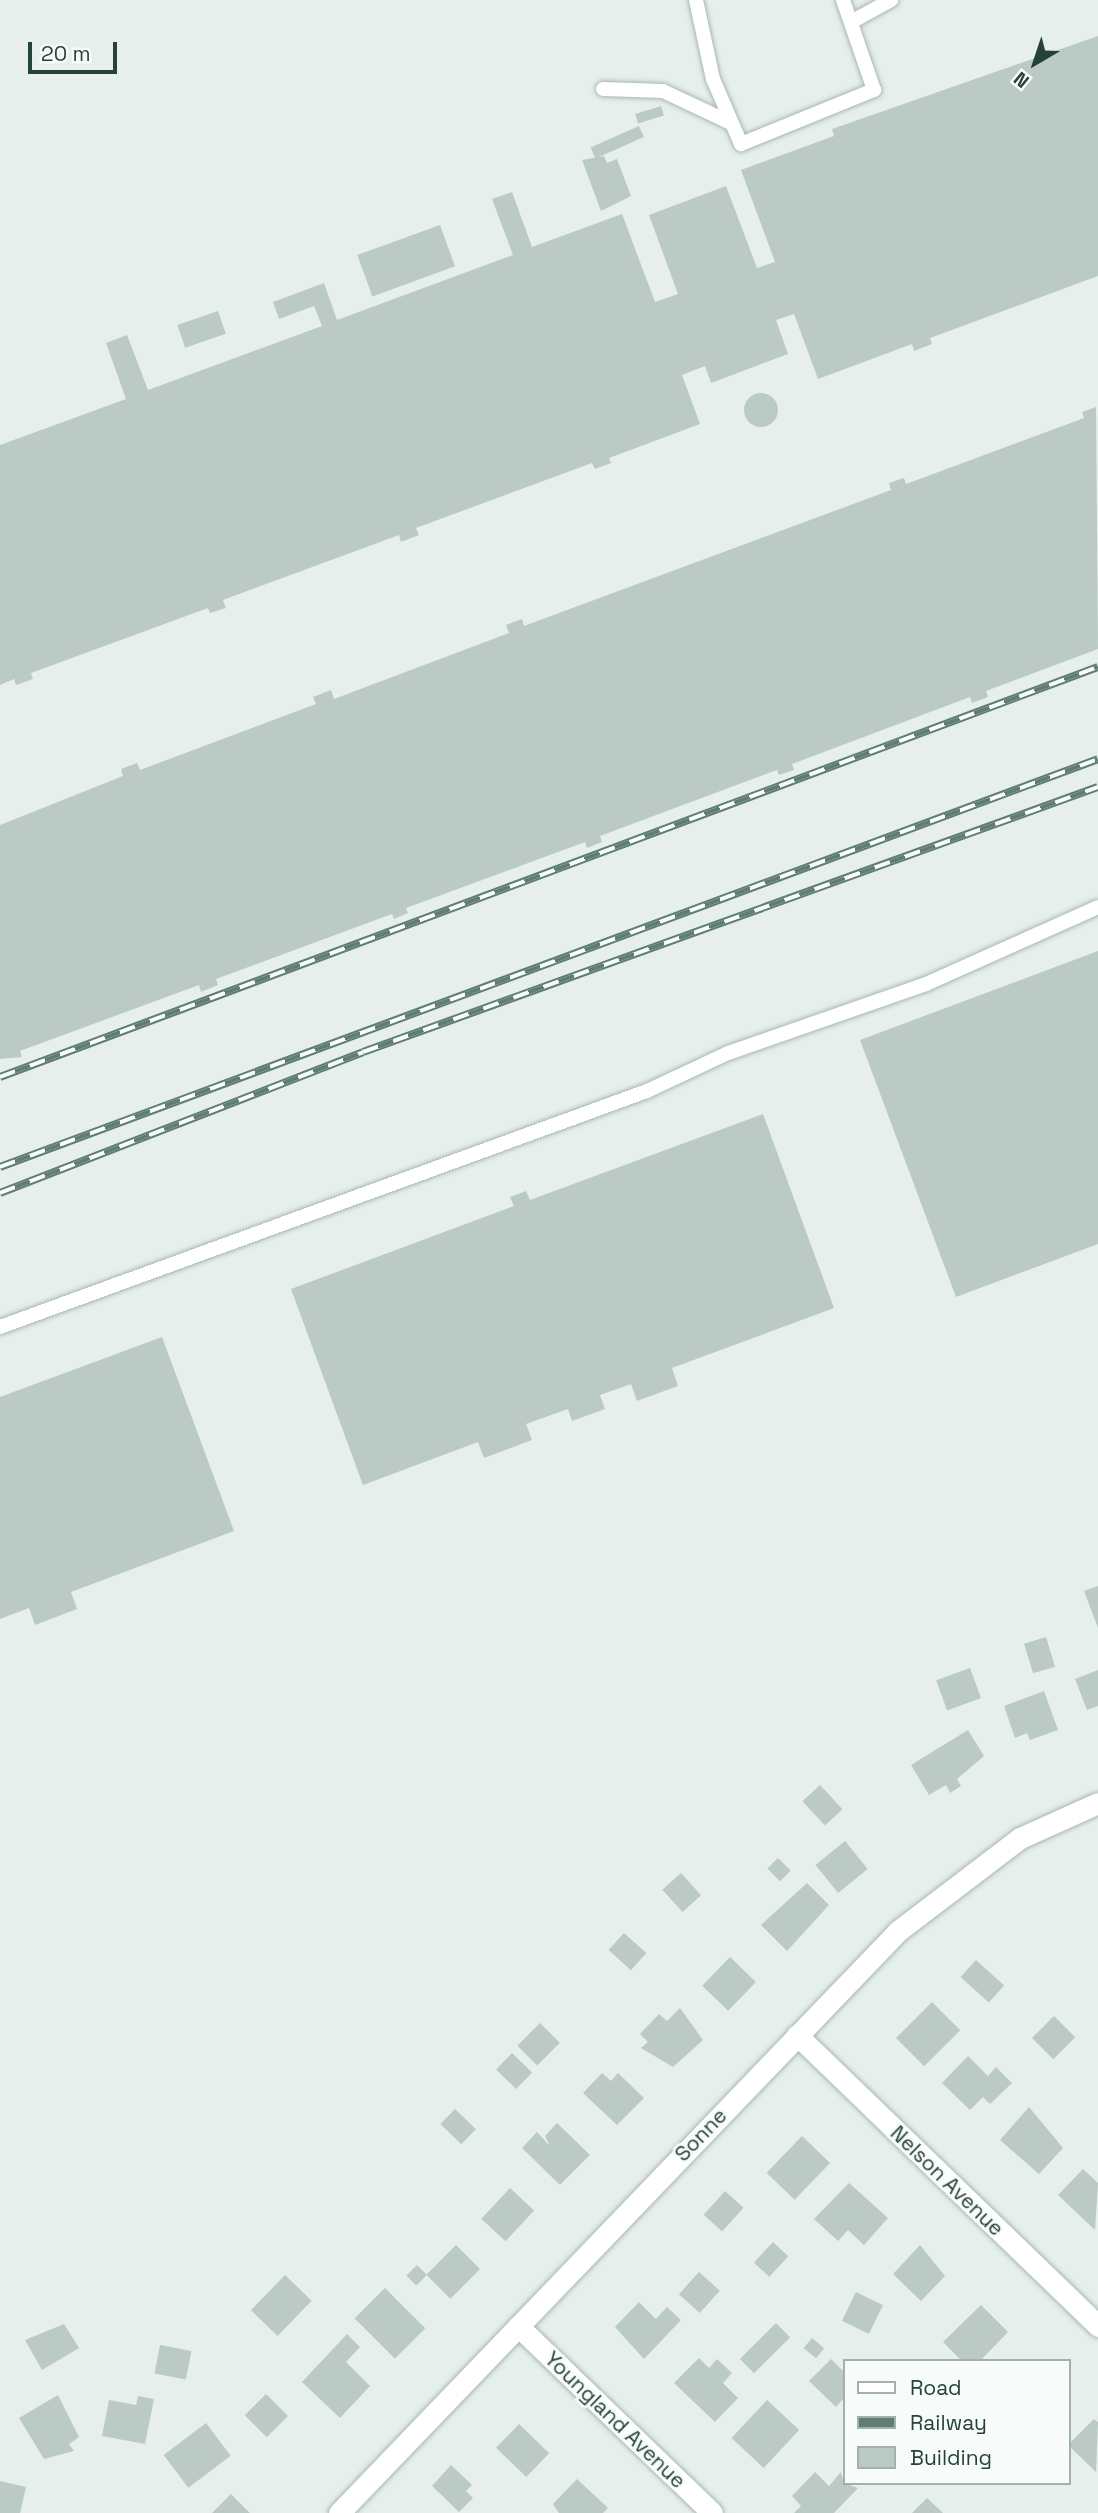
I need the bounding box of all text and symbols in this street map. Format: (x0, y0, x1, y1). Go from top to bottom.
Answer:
scale bar (32, 28, 121, 72)
north arrow (1000, 28, 1070, 98)
text: 20 m (41, 40, 91, 67)
text: N (1009, 66, 1034, 93)
street label: Sonne (670, 2103, 732, 2167)
street label: Nelson Avenue (885, 2121, 1009, 2241)
street label: Youngland Avenue (539, 2346, 691, 2494)
legend (842, 2359, 1070, 2485)
text: Road (910, 2374, 962, 2401)
text: Railway (910, 2409, 987, 2436)
text: Building (910, 2444, 992, 2471)

